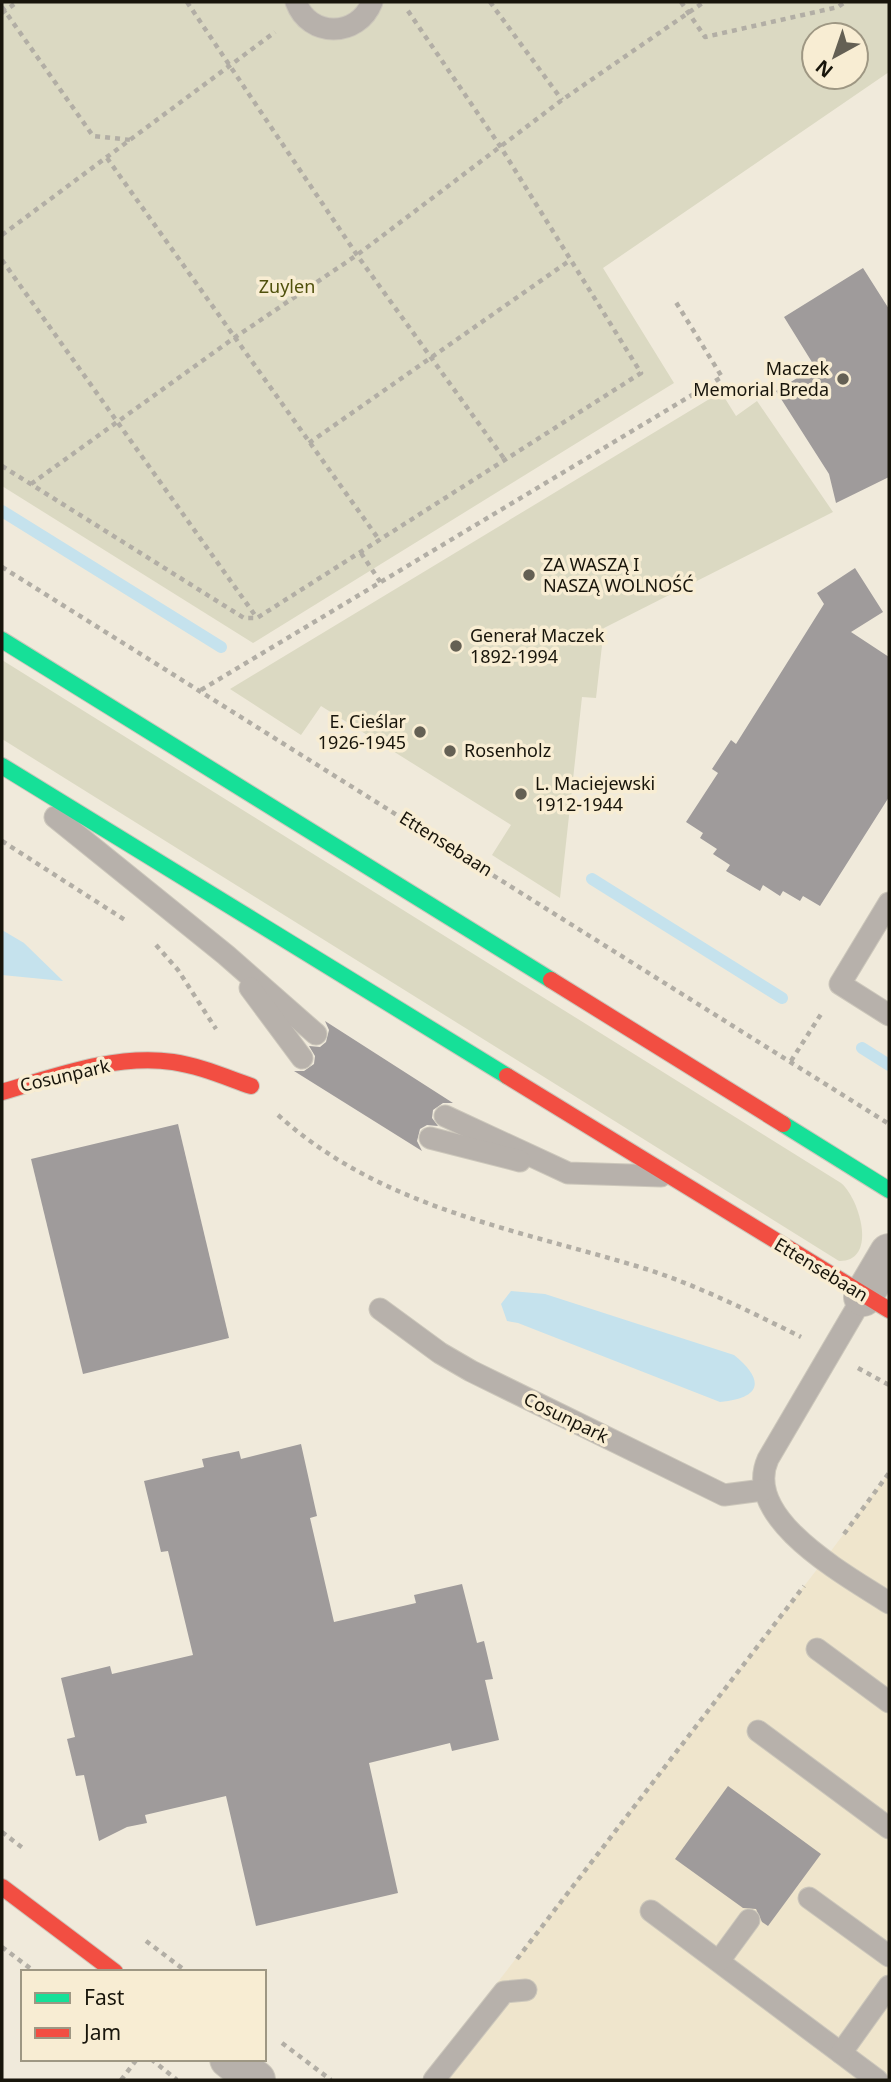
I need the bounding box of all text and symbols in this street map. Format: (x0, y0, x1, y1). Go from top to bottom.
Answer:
north arrow (800, 21, 870, 91)
text: N (810, 54, 838, 84)
park label: Zuylen (259, 274, 315, 298)
place label: Maczek Memorial Breda (693, 356, 829, 401)
marker: Maczek Memorial Breda (835, 371, 851, 387)
place label: ZA WASZĄ I NASZĄ WOLNOŚĆ (543, 552, 694, 597)
marker: ZA WASZĄ I NASZĄ WOLNOŚĆ (521, 567, 537, 583)
place label: Generał Maczek 1892-1994 (470, 623, 605, 668)
marker: Generał Maczek 1892-1994 (448, 638, 464, 654)
place label: E. Cieślar 1926-1945 (318, 709, 407, 754)
marker: E. Cieślar 1926-1945 (412, 724, 428, 740)
place label: Rosenholz (464, 738, 551, 762)
marker: Rosenholz (442, 743, 458, 759)
place label: L. Maciejewski 1912-1944 (535, 771, 655, 816)
marker: L. Maciejewski 1912-1944 (513, 786, 529, 802)
street label: Ettensebaan (395, 805, 498, 881)
street label: Cosunpark (18, 1053, 112, 1097)
street label: Ettensebaan (770, 1232, 873, 1307)
street label: Cosunpark (520, 1386, 613, 1448)
legend (21, 1970, 266, 2061)
text: Fast (84, 1983, 125, 2011)
text: Jam (82, 2018, 121, 2046)

